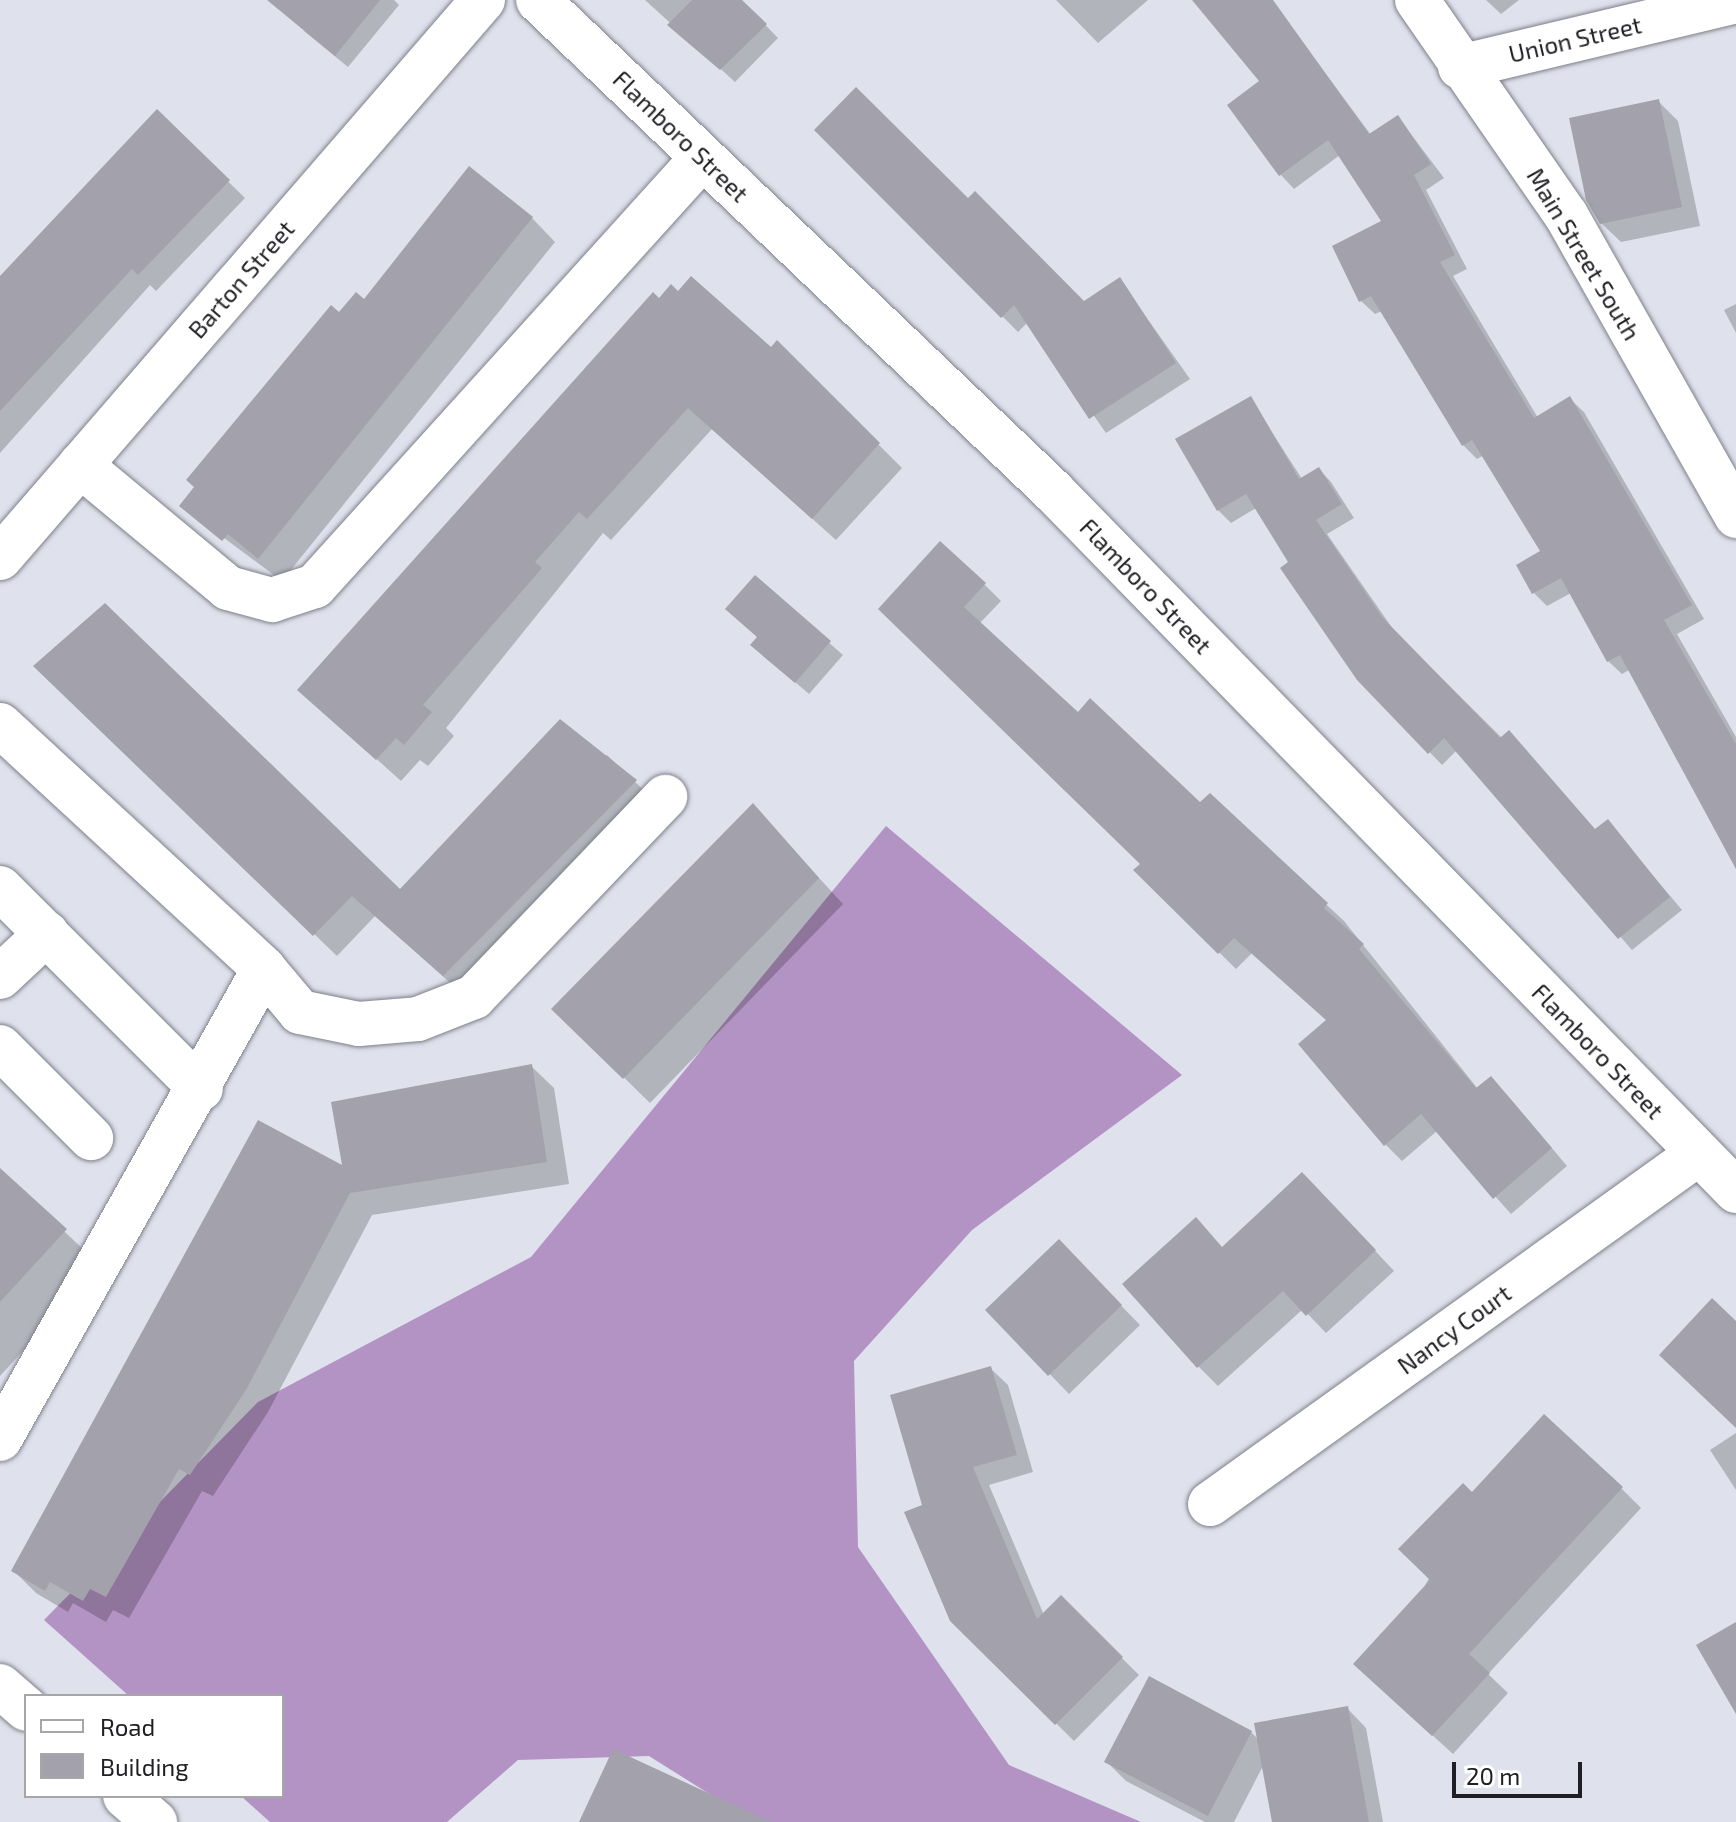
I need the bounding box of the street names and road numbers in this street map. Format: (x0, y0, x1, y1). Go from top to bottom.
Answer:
street label: Union Street (1506, 10, 1644, 68)
street label: Flamboro Street (607, 64, 755, 208)
street label: Main Street South (1521, 163, 1647, 345)
street label: Barton Street (182, 214, 300, 344)
street label: Flamboro Street (1074, 512, 1218, 660)
street label: Flamboro Street (1526, 977, 1670, 1125)
street label: Nancy Court (1392, 1278, 1516, 1380)

